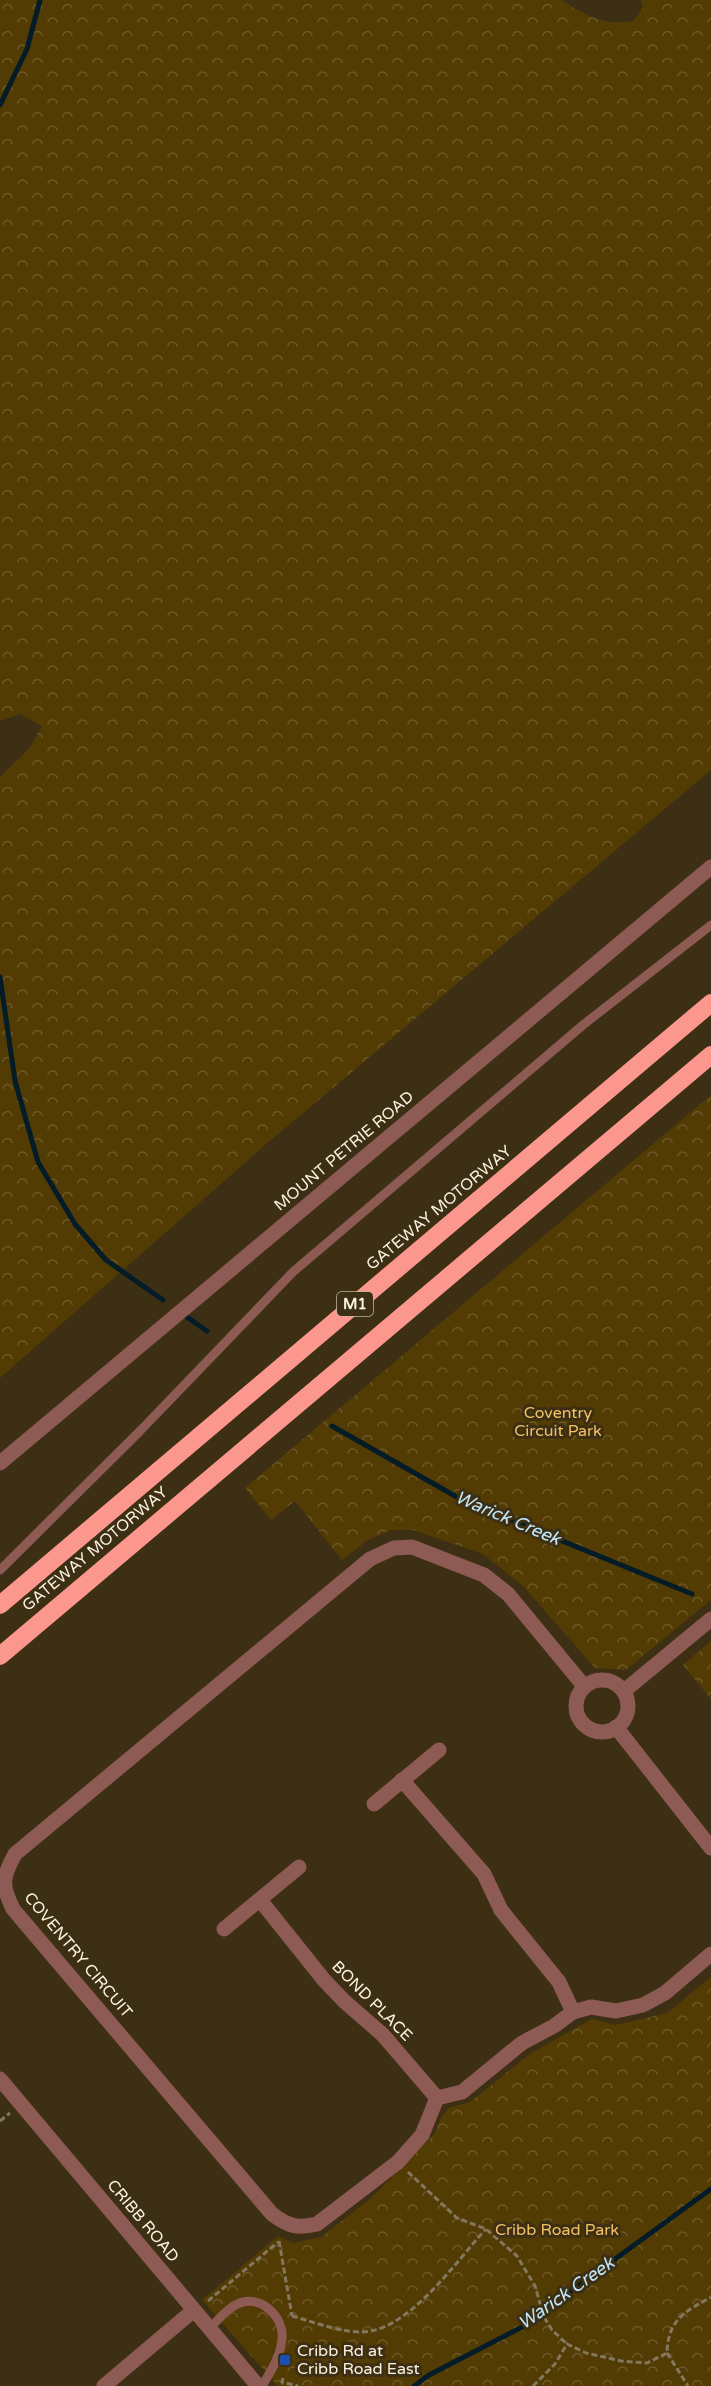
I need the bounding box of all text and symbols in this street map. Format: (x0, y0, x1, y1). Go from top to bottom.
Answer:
street label: MOUNT PETRIE ROAD (270, 1087, 418, 1215)
street label: GATEWAY MOTORWAY (362, 1141, 516, 1275)
road number: M1 (337, 1292, 373, 1316)
park label: Coventry Circuit Park (514, 1403, 602, 1441)
street label: GATEWAY MOTORWAY (18, 1482, 172, 1616)
water label: Warick Creek (452, 1486, 565, 1551)
street label: COVENTRY CIRCUIT (20, 1888, 137, 2022)
street label: BOND PLACE (328, 1957, 416, 2045)
street label: CRIBB ROAD (103, 2176, 183, 2266)
park label: Cribb Road Park (495, 2220, 619, 2240)
water label: Warick Creek (514, 2251, 619, 2334)
place label: Cribb Rd at Cribb Road East (297, 2341, 420, 2379)
marker: Cribb Rd at Cribb Road East (278, 2353, 292, 2367)

